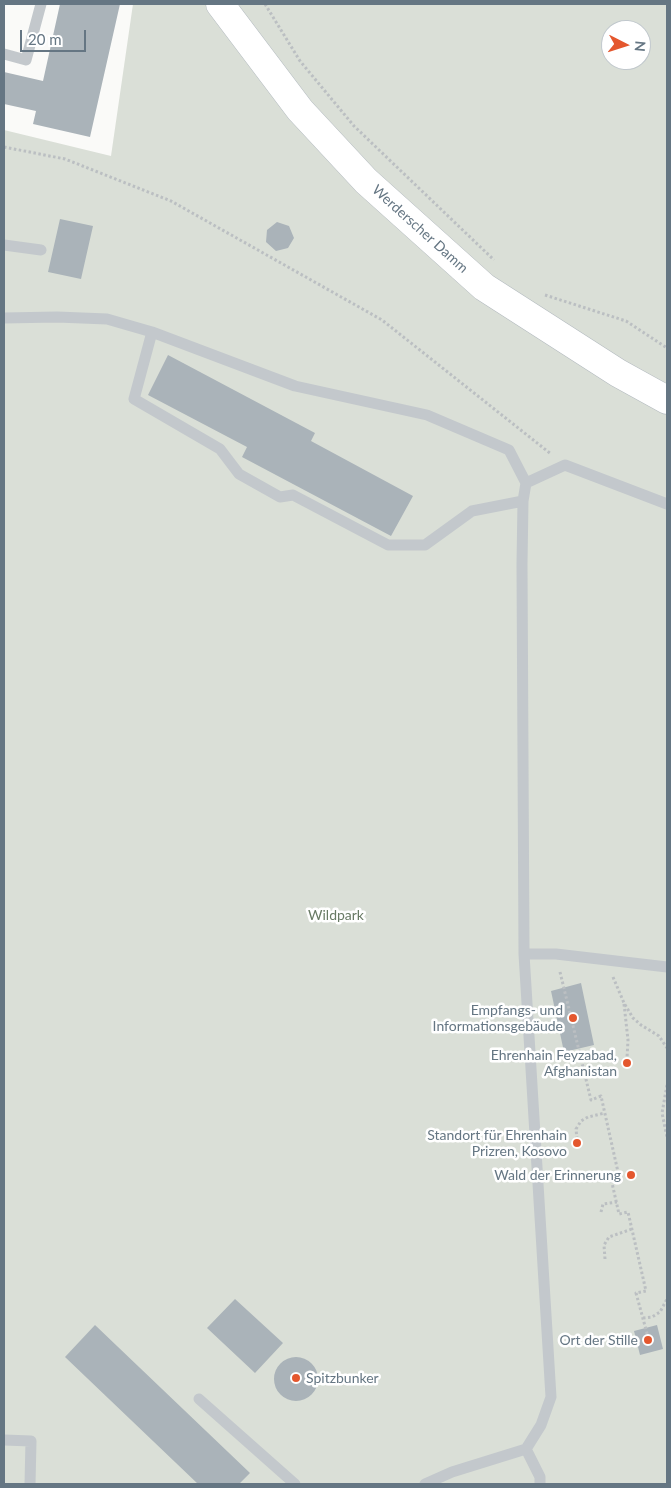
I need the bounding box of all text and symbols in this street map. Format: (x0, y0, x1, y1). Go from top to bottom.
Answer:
scale bar (22, 20, 89, 52)
north arrow (601, 20, 651, 70)
text: 20 m (28, 30, 62, 48)
text: N (632, 40, 649, 52)
street label: Werderscher Damm (369, 182, 471, 276)
park label: Wildpark (308, 907, 364, 923)
place label: Empfangs- und Informationsgebäude (433, 1002, 563, 1034)
marker: Empfangs- und Informationsgebäude (567, 1012, 579, 1024)
place label: Ehrenhain Feyzabad, Afghanistan (491, 1047, 617, 1080)
marker: Ehrenhain Feyzabad, Afghanistan (621, 1057, 633, 1069)
place label: Standort für Ehrenhain Prizren, Kosovo (427, 1127, 567, 1160)
marker: Standort für Ehrenhain Prizren, Kosovo (571, 1137, 583, 1149)
place label: Wald der Erinnerung (494, 1167, 621, 1183)
marker: Wald der Erinnerung (625, 1169, 637, 1181)
place label: Ort der Stille (559, 1332, 638, 1348)
marker: Ort der Stille (642, 1334, 654, 1346)
place label: Spitzbunker (306, 1370, 379, 1386)
marker: Spitzbunker (290, 1372, 302, 1384)

